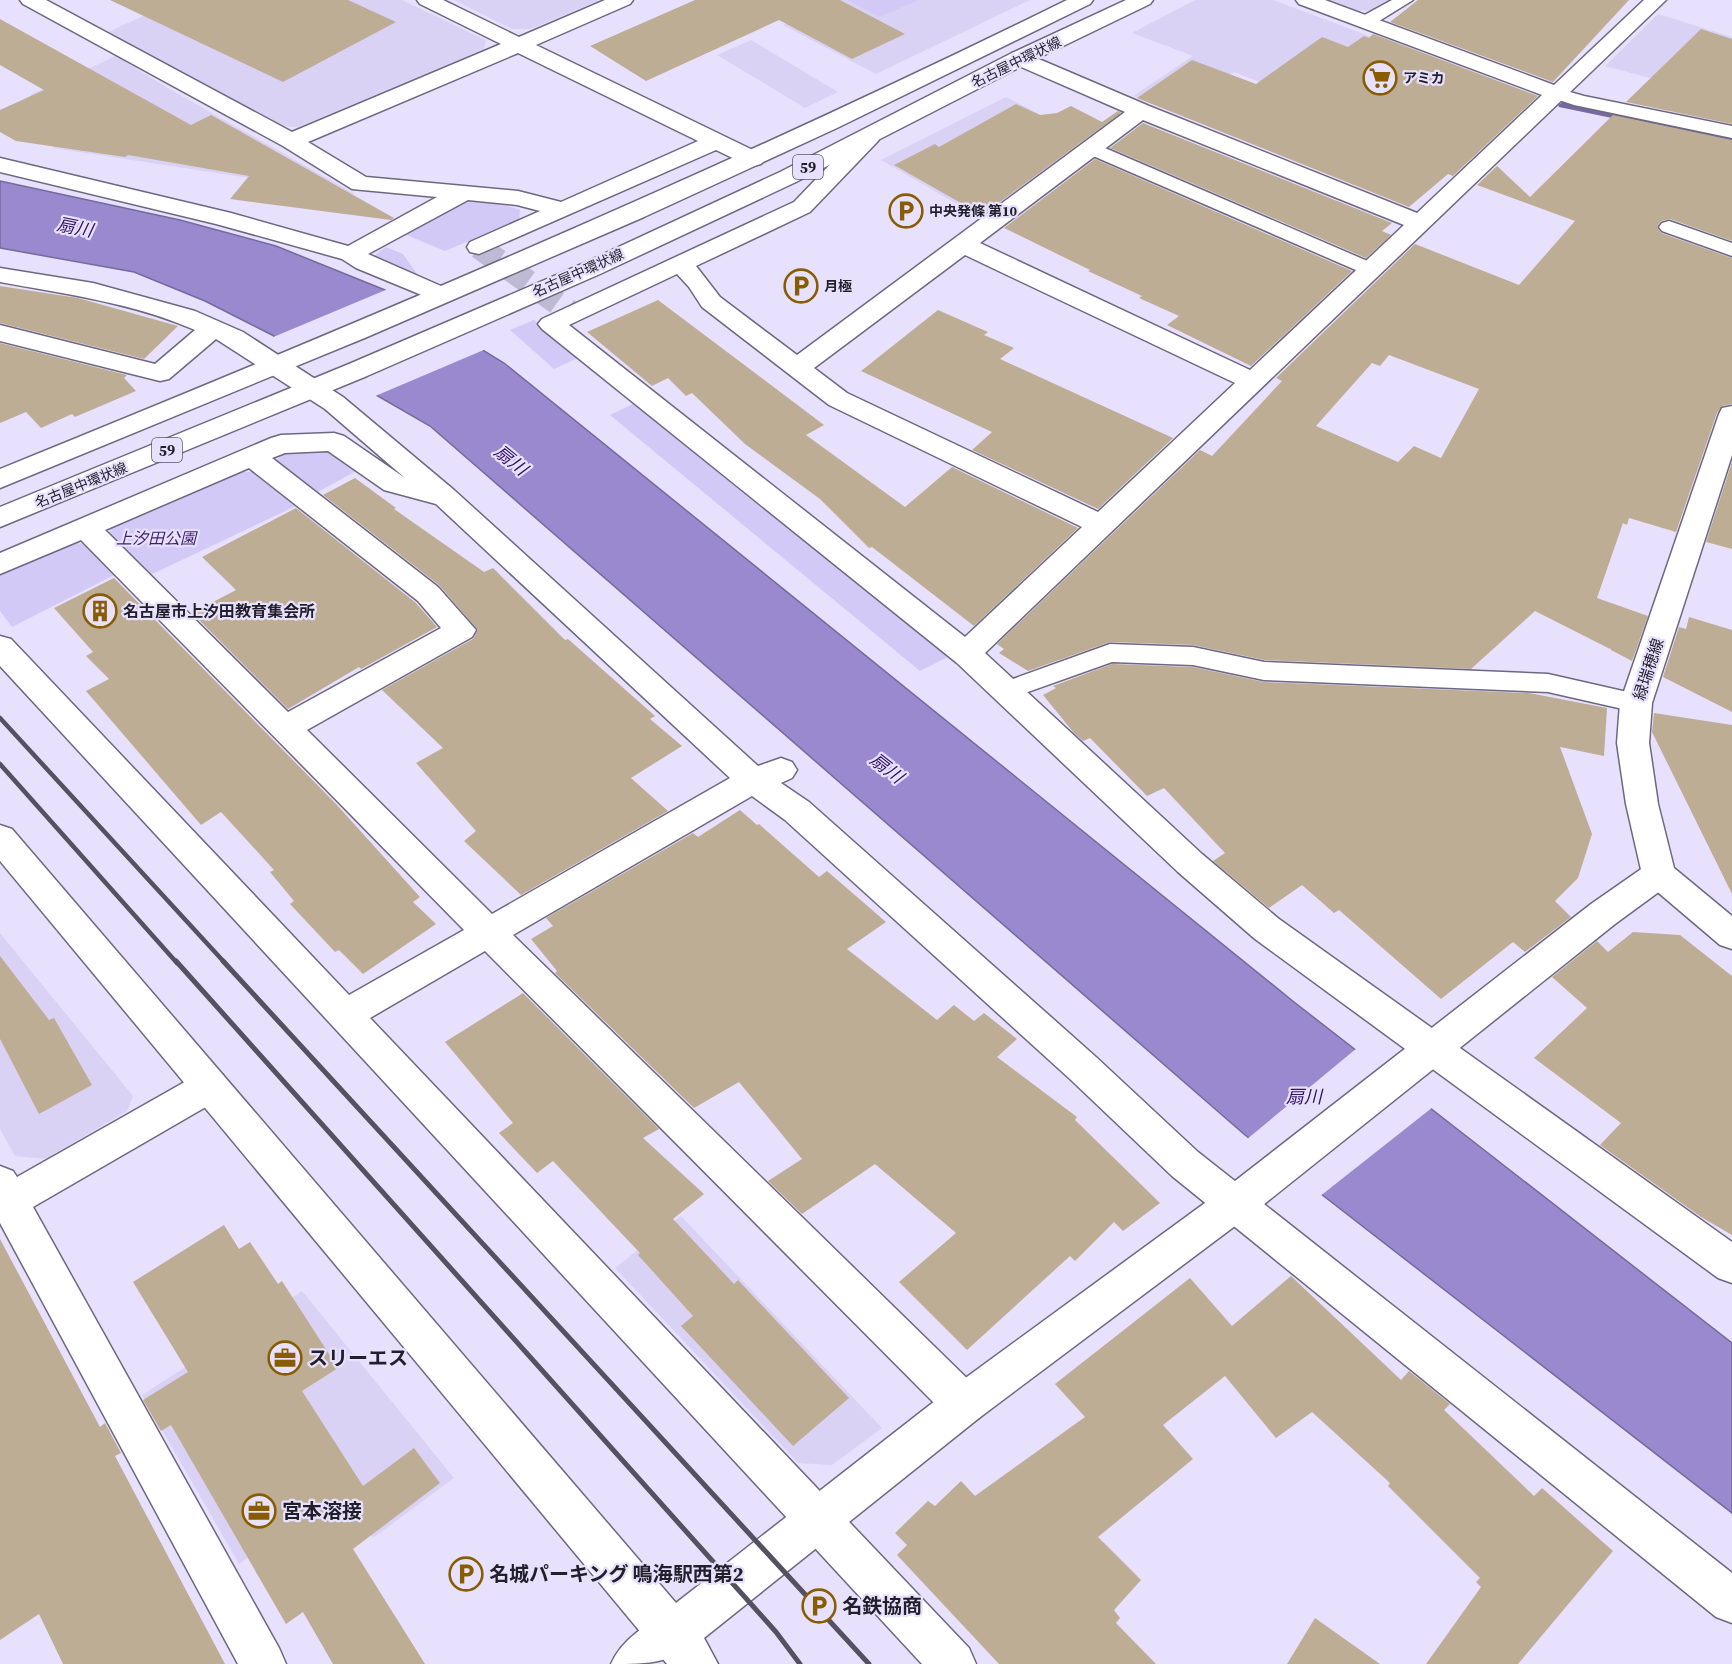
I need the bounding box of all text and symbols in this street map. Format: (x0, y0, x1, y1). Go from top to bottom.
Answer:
street label: 名古屋中環状線 (968, 32, 1064, 92)
supermarket icon: アミカ (1362, 60, 1398, 96)
place label: アミカ (1403, 68, 1445, 88)
road number: 59 (793, 155, 823, 179)
parking icon: 中央発條 第10 (888, 193, 924, 229)
place label: 中央発條 第10 (929, 201, 1018, 221)
water label: 扇川 (55, 211, 97, 243)
street label: 名古屋中環状線 (529, 244, 627, 302)
parking icon: 月極 (783, 268, 819, 304)
place label: 月極 (824, 276, 852, 296)
road number: 59 (152, 438, 182, 462)
water label: 扇川 (489, 439, 534, 482)
street label: 名古屋中環状線 (32, 457, 130, 513)
park label: 上汐田公園 (116, 527, 198, 549)
building icon: 名古屋市上汐田教育集会所 (82, 593, 118, 629)
place label: 名古屋市上汐田教育集会所 (123, 600, 315, 622)
street label: 緑瑞穂線 (1628, 635, 1668, 703)
water label: 扇川 (865, 747, 910, 790)
water label: 扇川 (1286, 1084, 1324, 1109)
office icon: スリーエス (267, 1340, 303, 1376)
place label: スリーエス (308, 1344, 408, 1372)
office icon: 宮本溶接 (241, 1493, 277, 1529)
place label: 宮本溶接 (282, 1497, 362, 1525)
parking icon: 名城パーキング 鳴海駅西第2 (448, 1556, 484, 1592)
place label: 名城パーキング 鳴海駅西第2 (489, 1560, 744, 1588)
parking icon: 名鉄協商 (801, 1588, 837, 1624)
place label: 名鉄協商 (842, 1592, 922, 1620)

